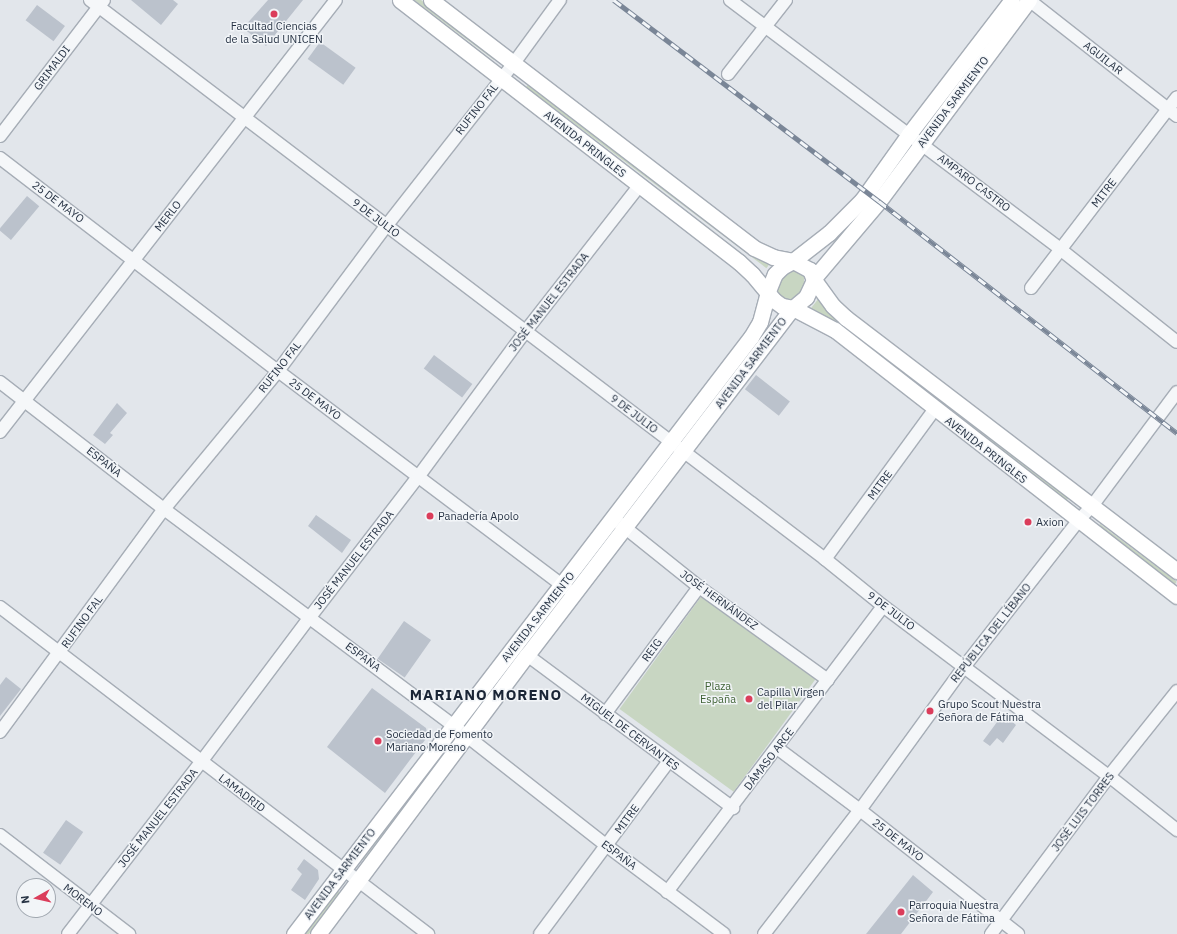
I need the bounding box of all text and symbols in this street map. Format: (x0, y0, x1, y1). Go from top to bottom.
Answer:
marker: Facultad Ciencias de la Salud UNICEN (269, 9, 279, 19)
place label: Facultad Ciencias de la Salud UNICEN (225, 20, 323, 46)
street label: AGUILAR (1081, 39, 1125, 77)
street label: GRIMALDI (31, 43, 73, 93)
street label: AVENIDA SARMIENTO (914, 54, 992, 150)
street label: RUFINO FAL (453, 81, 501, 137)
street label: AVENIDA PRINGLES (541, 108, 629, 180)
street label: AMPARO CASTRO (935, 151, 1013, 215)
street label: MITRE (1089, 176, 1119, 210)
street label: 25 DE MAYO (29, 178, 87, 226)
street label: 9 DE JULIO (350, 196, 402, 240)
street label: MERLO (152, 198, 184, 234)
street label: JOSÉ MANUEL ESTRADA (506, 250, 592, 354)
street label: AVENIDA SARMIENTO (712, 315, 790, 411)
street label: RUFINO FAL (256, 339, 304, 395)
street label: 25 DE MAYO (286, 375, 344, 423)
street label: 9 DE JULIO (608, 392, 660, 436)
street label: AVENIDA PRINGLES (942, 414, 1030, 486)
street label: ESPAÑA (84, 444, 124, 480)
street label: MITRE (865, 468, 895, 502)
street label: JOSÉ MANUEL ESTRADA (311, 508, 397, 612)
place label: Panadería Apolo (438, 509, 519, 523)
marker: Panadería Apolo (425, 511, 435, 521)
place label: Axion (1036, 515, 1064, 529)
marker: Axion (1023, 517, 1033, 527)
street label: JOSÉ HERNÁNDEZ (678, 567, 760, 633)
street label: AVENIDA SARMIENTO (499, 569, 577, 665)
street label: REPÚBLICA DEL LÍBANO (948, 581, 1034, 685)
street label: 9 DE JULIO (865, 589, 917, 633)
street label: RUFINO FAL (59, 593, 105, 651)
street label: REIG (639, 636, 665, 664)
street label: ESPAÑA (343, 639, 383, 675)
park label: Plaza España (700, 680, 736, 706)
district label: MARIANO MORENO (410, 686, 562, 704)
place label: Capilla Virgen del Pilar (757, 686, 824, 712)
street label: MIGUEL DE CERVANTES (578, 691, 682, 773)
marker: Capilla Virgen del Pilar (744, 694, 754, 704)
place label: Grupo Scout Nuestra Señora de Fátima (938, 698, 1041, 724)
marker: Grupo Scout Nuestra Señora de Fátima (925, 706, 935, 716)
street label: DÁMASO ARCE (741, 725, 797, 793)
place label: Sociedad de Fomento Mariano Moreno (386, 728, 493, 754)
marker: Sociedad de Fomento Mariano Moreno (373, 736, 383, 746)
street label: JOSÉ MANUEL ESTRADA (115, 766, 201, 870)
street label: JOSÉ LUIS TORRES (1049, 770, 1117, 854)
street label: LAMADRID (216, 771, 268, 815)
street label: MITRE (612, 802, 642, 836)
street label: 25 DE MAYO (870, 816, 926, 864)
street label: AVENIDA SARMIENTO (301, 826, 379, 922)
street label: ESPAÑA (599, 837, 639, 873)
north arrow (16, 878, 56, 918)
street label: MORENO (61, 881, 105, 919)
text: N (18, 895, 33, 904)
place label: Parroquia Nuestra Señora de Fátima (909, 899, 999, 925)
marker: Parroquia Nuestra Señora de Fátima (896, 907, 906, 917)

